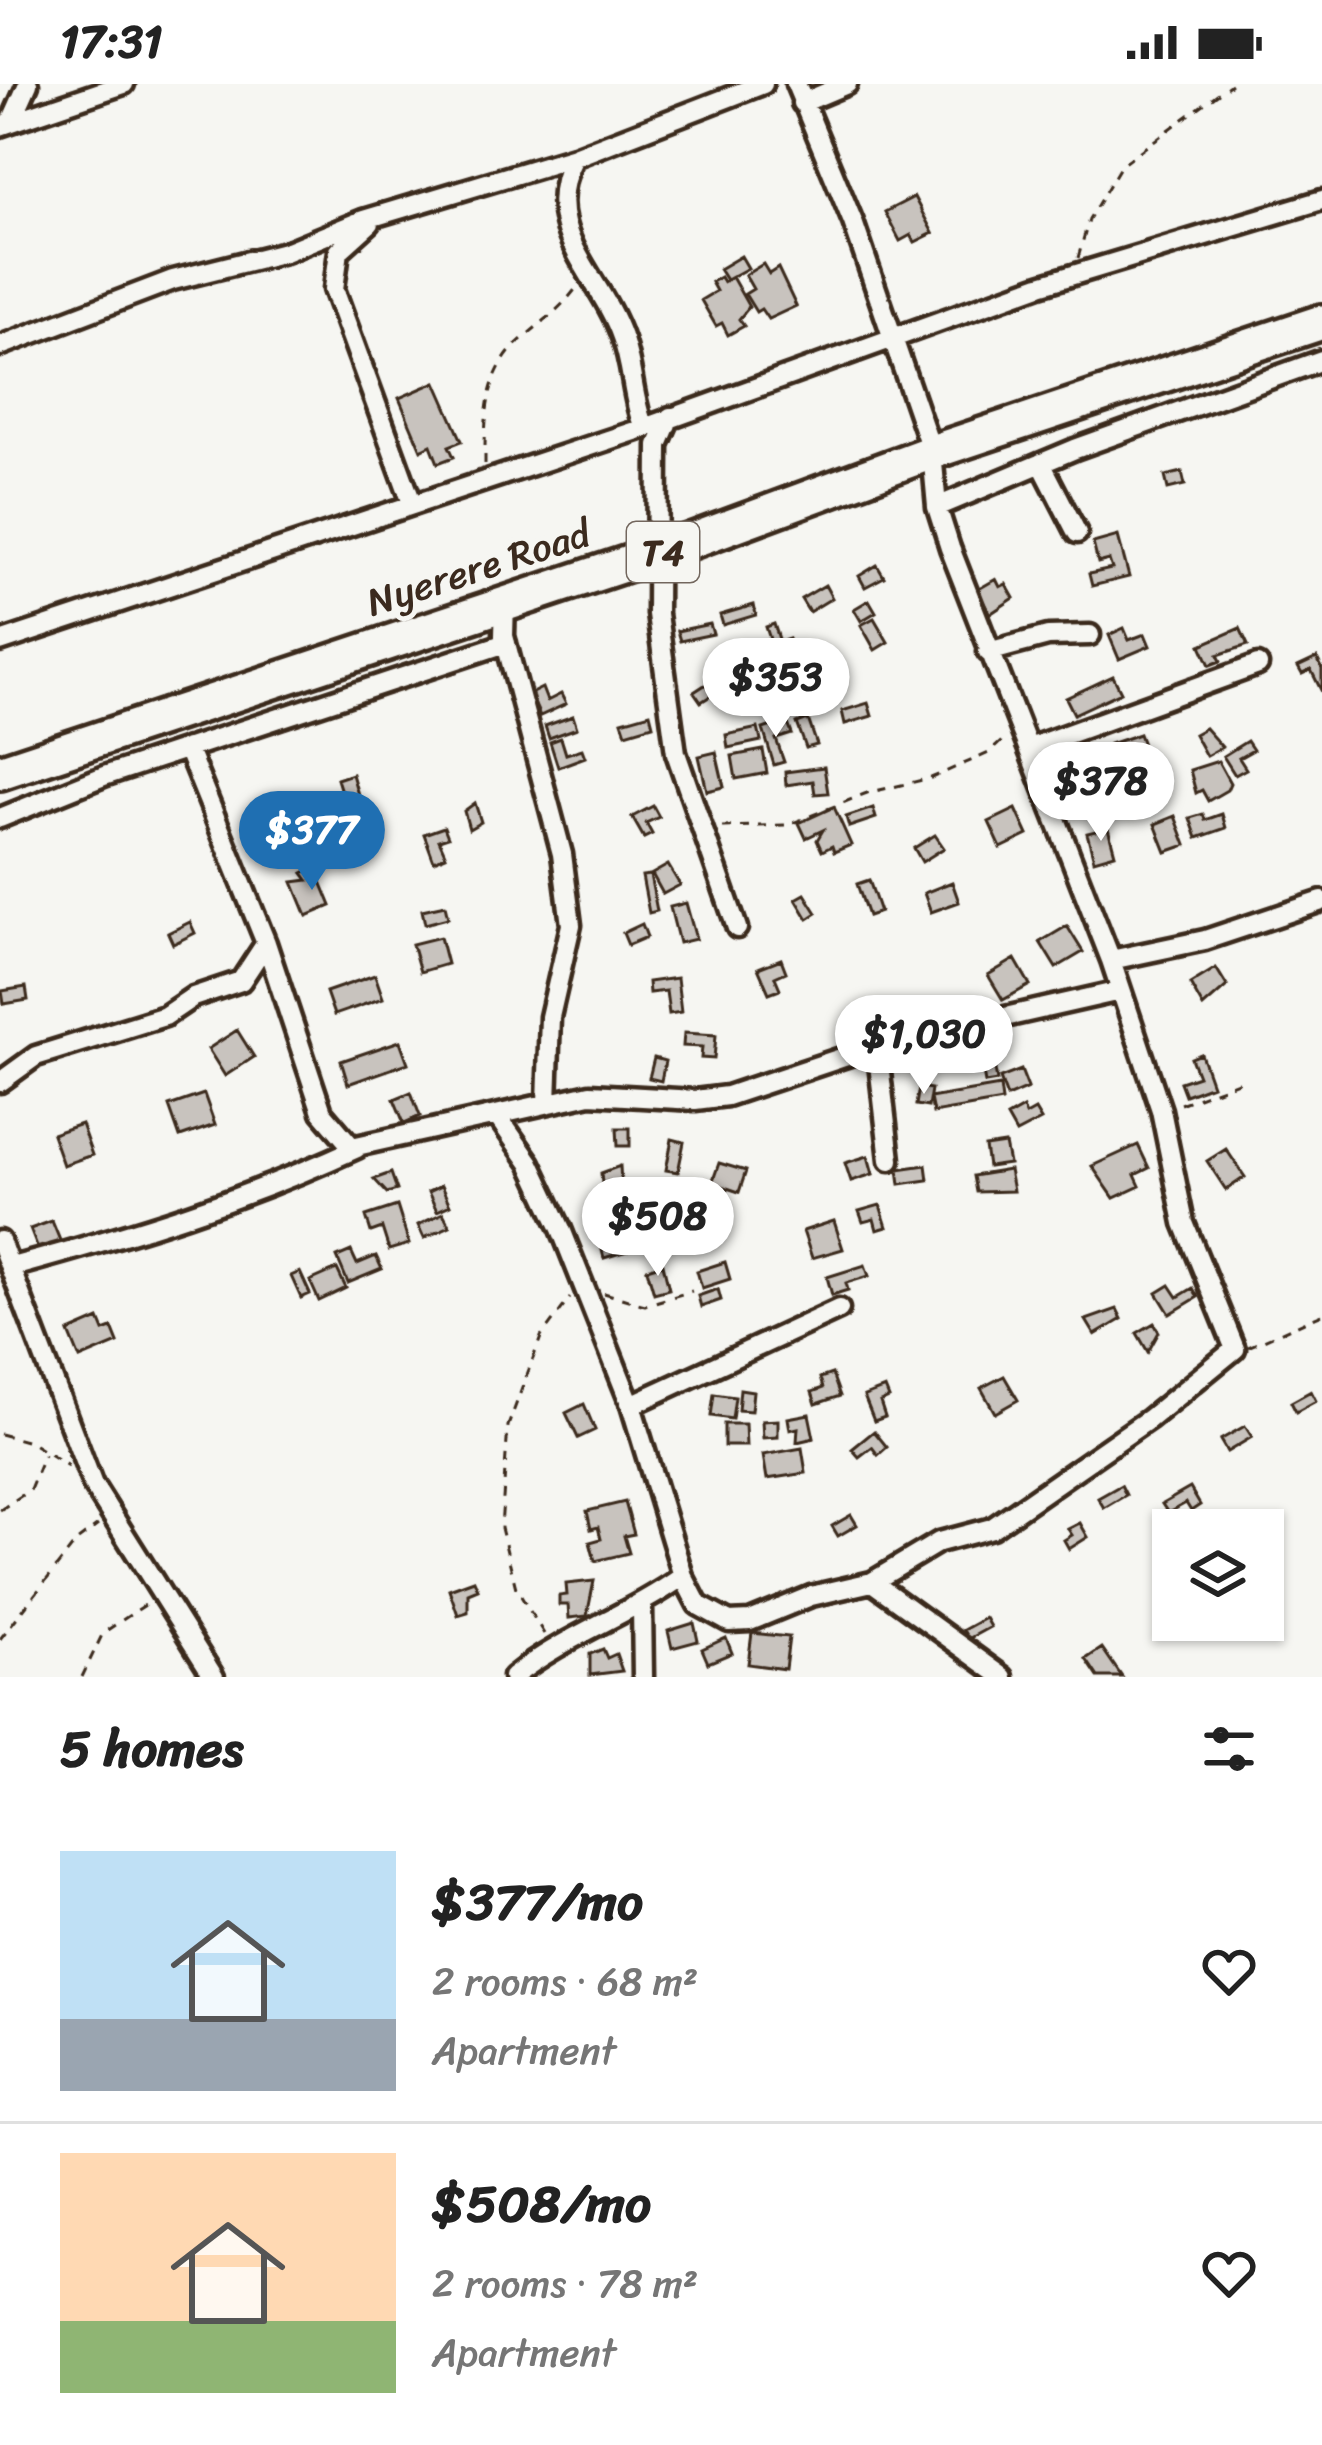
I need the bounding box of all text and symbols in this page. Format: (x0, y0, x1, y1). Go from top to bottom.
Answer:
text: 17:31 (60, 2, 163, 82)
street label: Nyerere Road (357, 498, 601, 636)
road number: T4 (627, 522, 699, 582)
pin: $353 (705, 638, 847, 740)
text: $353 (730, 642, 822, 711)
pin: $378 (1030, 742, 1172, 844)
text: $378 (1054, 746, 1148, 815)
pin: $377 (241, 791, 383, 893)
text: $377 (266, 795, 358, 864)
pin: $1,030 (826, 995, 1022, 1097)
text: $1,030 (862, 999, 986, 1068)
pin: $508 (587, 1177, 729, 1279)
text: $508 (609, 1181, 707, 1250)
map controls (1152, 1509, 1284, 1641)
button: layers (1152, 1509, 1284, 1641)
text: 5 homes (60, 1704, 243, 1794)
icon: filters (1196, 1716, 1262, 1782)
text: $377/mo (432, 1857, 643, 1947)
icon: home (156, 1899, 300, 2043)
icon: heart (1196, 1938, 1262, 2004)
text: 2 rooms · 68 m² (432, 1947, 698, 2016)
text: Apartment (432, 2016, 616, 2085)
text: $508/mo (432, 2159, 651, 2249)
icon: home (156, 2201, 300, 2345)
icon: heart (1196, 2240, 1262, 2306)
text: 2 rooms · 78 m² (432, 2249, 698, 2318)
text: Apartment (432, 2318, 616, 2387)

